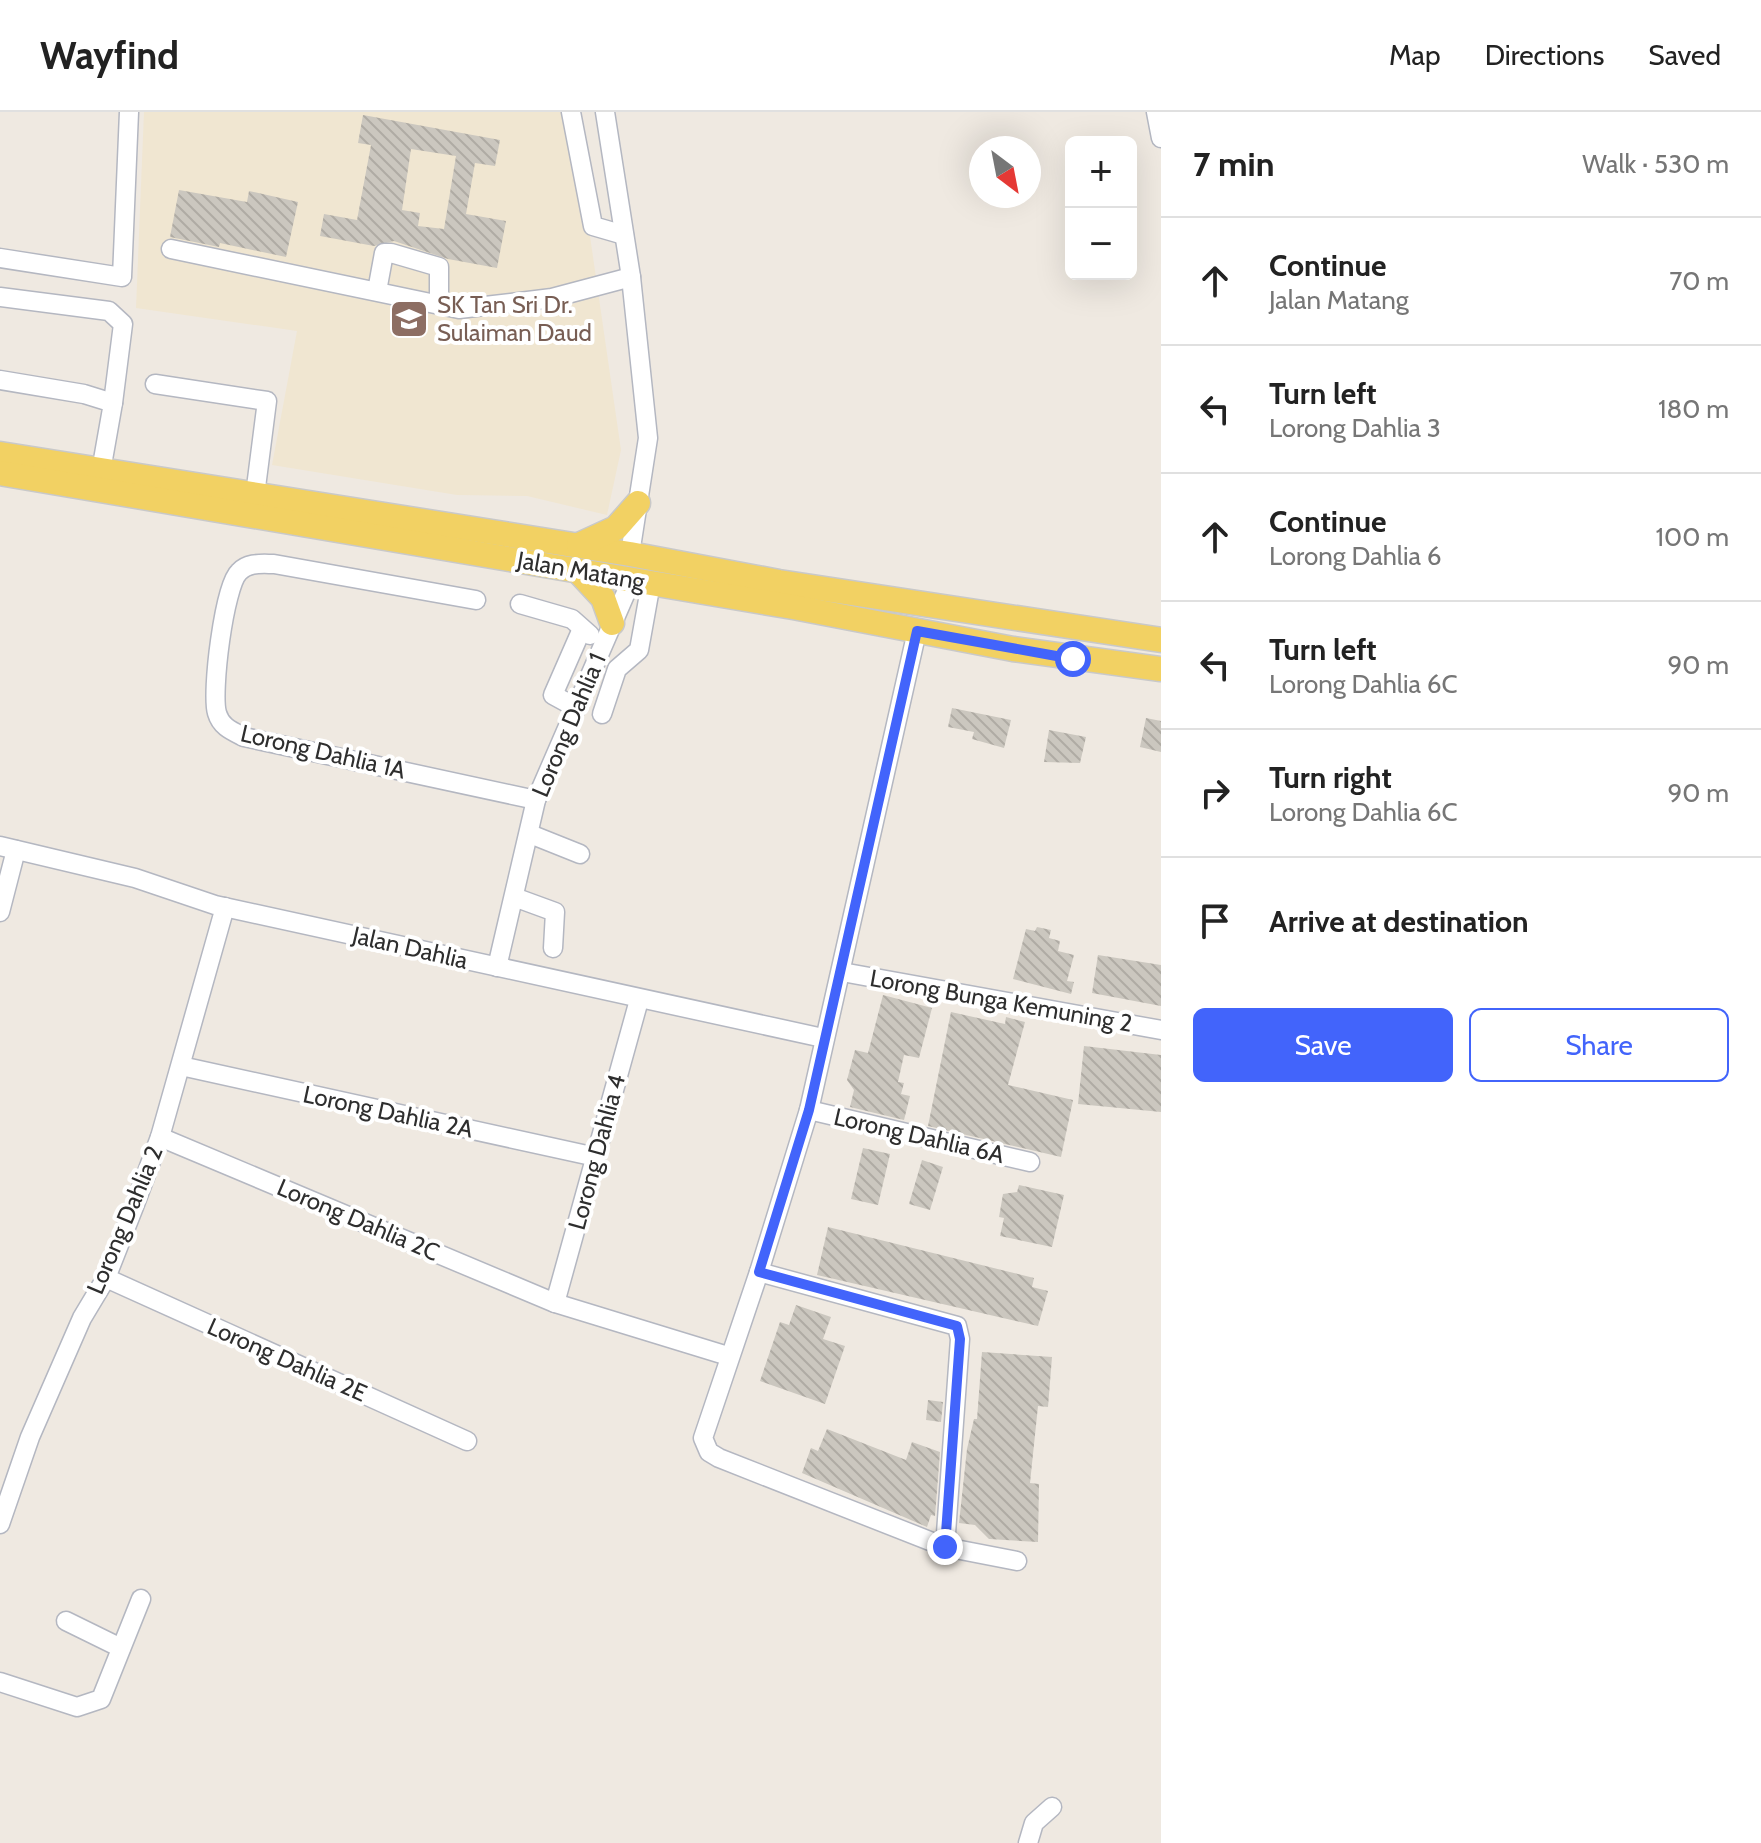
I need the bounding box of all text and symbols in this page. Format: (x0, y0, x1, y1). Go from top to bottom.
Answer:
text: Wayfind (40, 32, 179, 79)
text: Map (1389, 38, 1441, 72)
text: Directions (1485, 38, 1604, 72)
text: Saved (1648, 38, 1721, 72)
north arrow (969, 136, 1041, 208)
map controls (1065, 136, 1137, 280)
button: + (1065, 136, 1137, 208)
text: 7 min (1193, 143, 1274, 185)
text: Walk · 530 m (1582, 148, 1729, 180)
button: − (1065, 208, 1137, 280)
text: Continue (1269, 247, 1386, 284)
icon: ahead (1193, 259, 1237, 303)
text: 70 m (1669, 265, 1729, 297)
text: Jalan Matang (1269, 284, 1409, 316)
place label: SK Tan Sri Dr. Sulaiman Daud (437, 290, 592, 347)
school or university icon: SK Tan Sri Dr. Sulaiman Daud (388, 298, 430, 340)
text: Turn left (1269, 375, 1377, 412)
icon: left (1193, 387, 1237, 431)
text: 180 m (1658, 393, 1729, 425)
text: Lorong Dahlia 3 (1269, 412, 1441, 444)
text: Continue (1269, 503, 1386, 540)
icon: ahead (1193, 515, 1237, 559)
text: 100 m (1656, 521, 1729, 553)
text: Lorong Dahlia 6 (1269, 540, 1442, 572)
street label: Jalan Matang (514, 545, 648, 596)
text: Turn left (1269, 631, 1377, 668)
route start (1055, 641, 1091, 677)
icon: left (1193, 643, 1237, 687)
street label: Lorong Dahlia 1 (525, 648, 612, 801)
text: 90 m (1667, 649, 1729, 681)
text: Lorong Dahlia 6C (1269, 668, 1458, 700)
street label: Lorong Dahlia 1A (238, 718, 409, 785)
text: Turn right (1269, 759, 1392, 796)
icon: right (1193, 771, 1237, 815)
text: 90 m (1667, 777, 1729, 809)
text: Lorong Dahlia 6C (1269, 796, 1458, 828)
icon: arrive (1193, 899, 1237, 943)
text: Arrive at destination (1269, 903, 1529, 940)
street label: Jalan Dahlia (349, 920, 471, 975)
street label: Lorong Bunga Kemuning 2 (868, 963, 1134, 1038)
button: Save (1193, 1008, 1453, 1082)
button: Share (1469, 1008, 1729, 1082)
street label: Lorong Dahlia 4 (562, 1071, 631, 1233)
street label: Lorong Dahlia 2A (300, 1079, 476, 1144)
street label: Lorong Dahlia 6A (831, 1102, 1007, 1169)
street label: Lorong Dahlia 2 (80, 1141, 169, 1298)
street label: Lorong Dahlia 2C (273, 1172, 444, 1267)
street label: Lorong Dahlia 2E (203, 1311, 371, 1408)
route end (927, 1529, 963, 1565)

